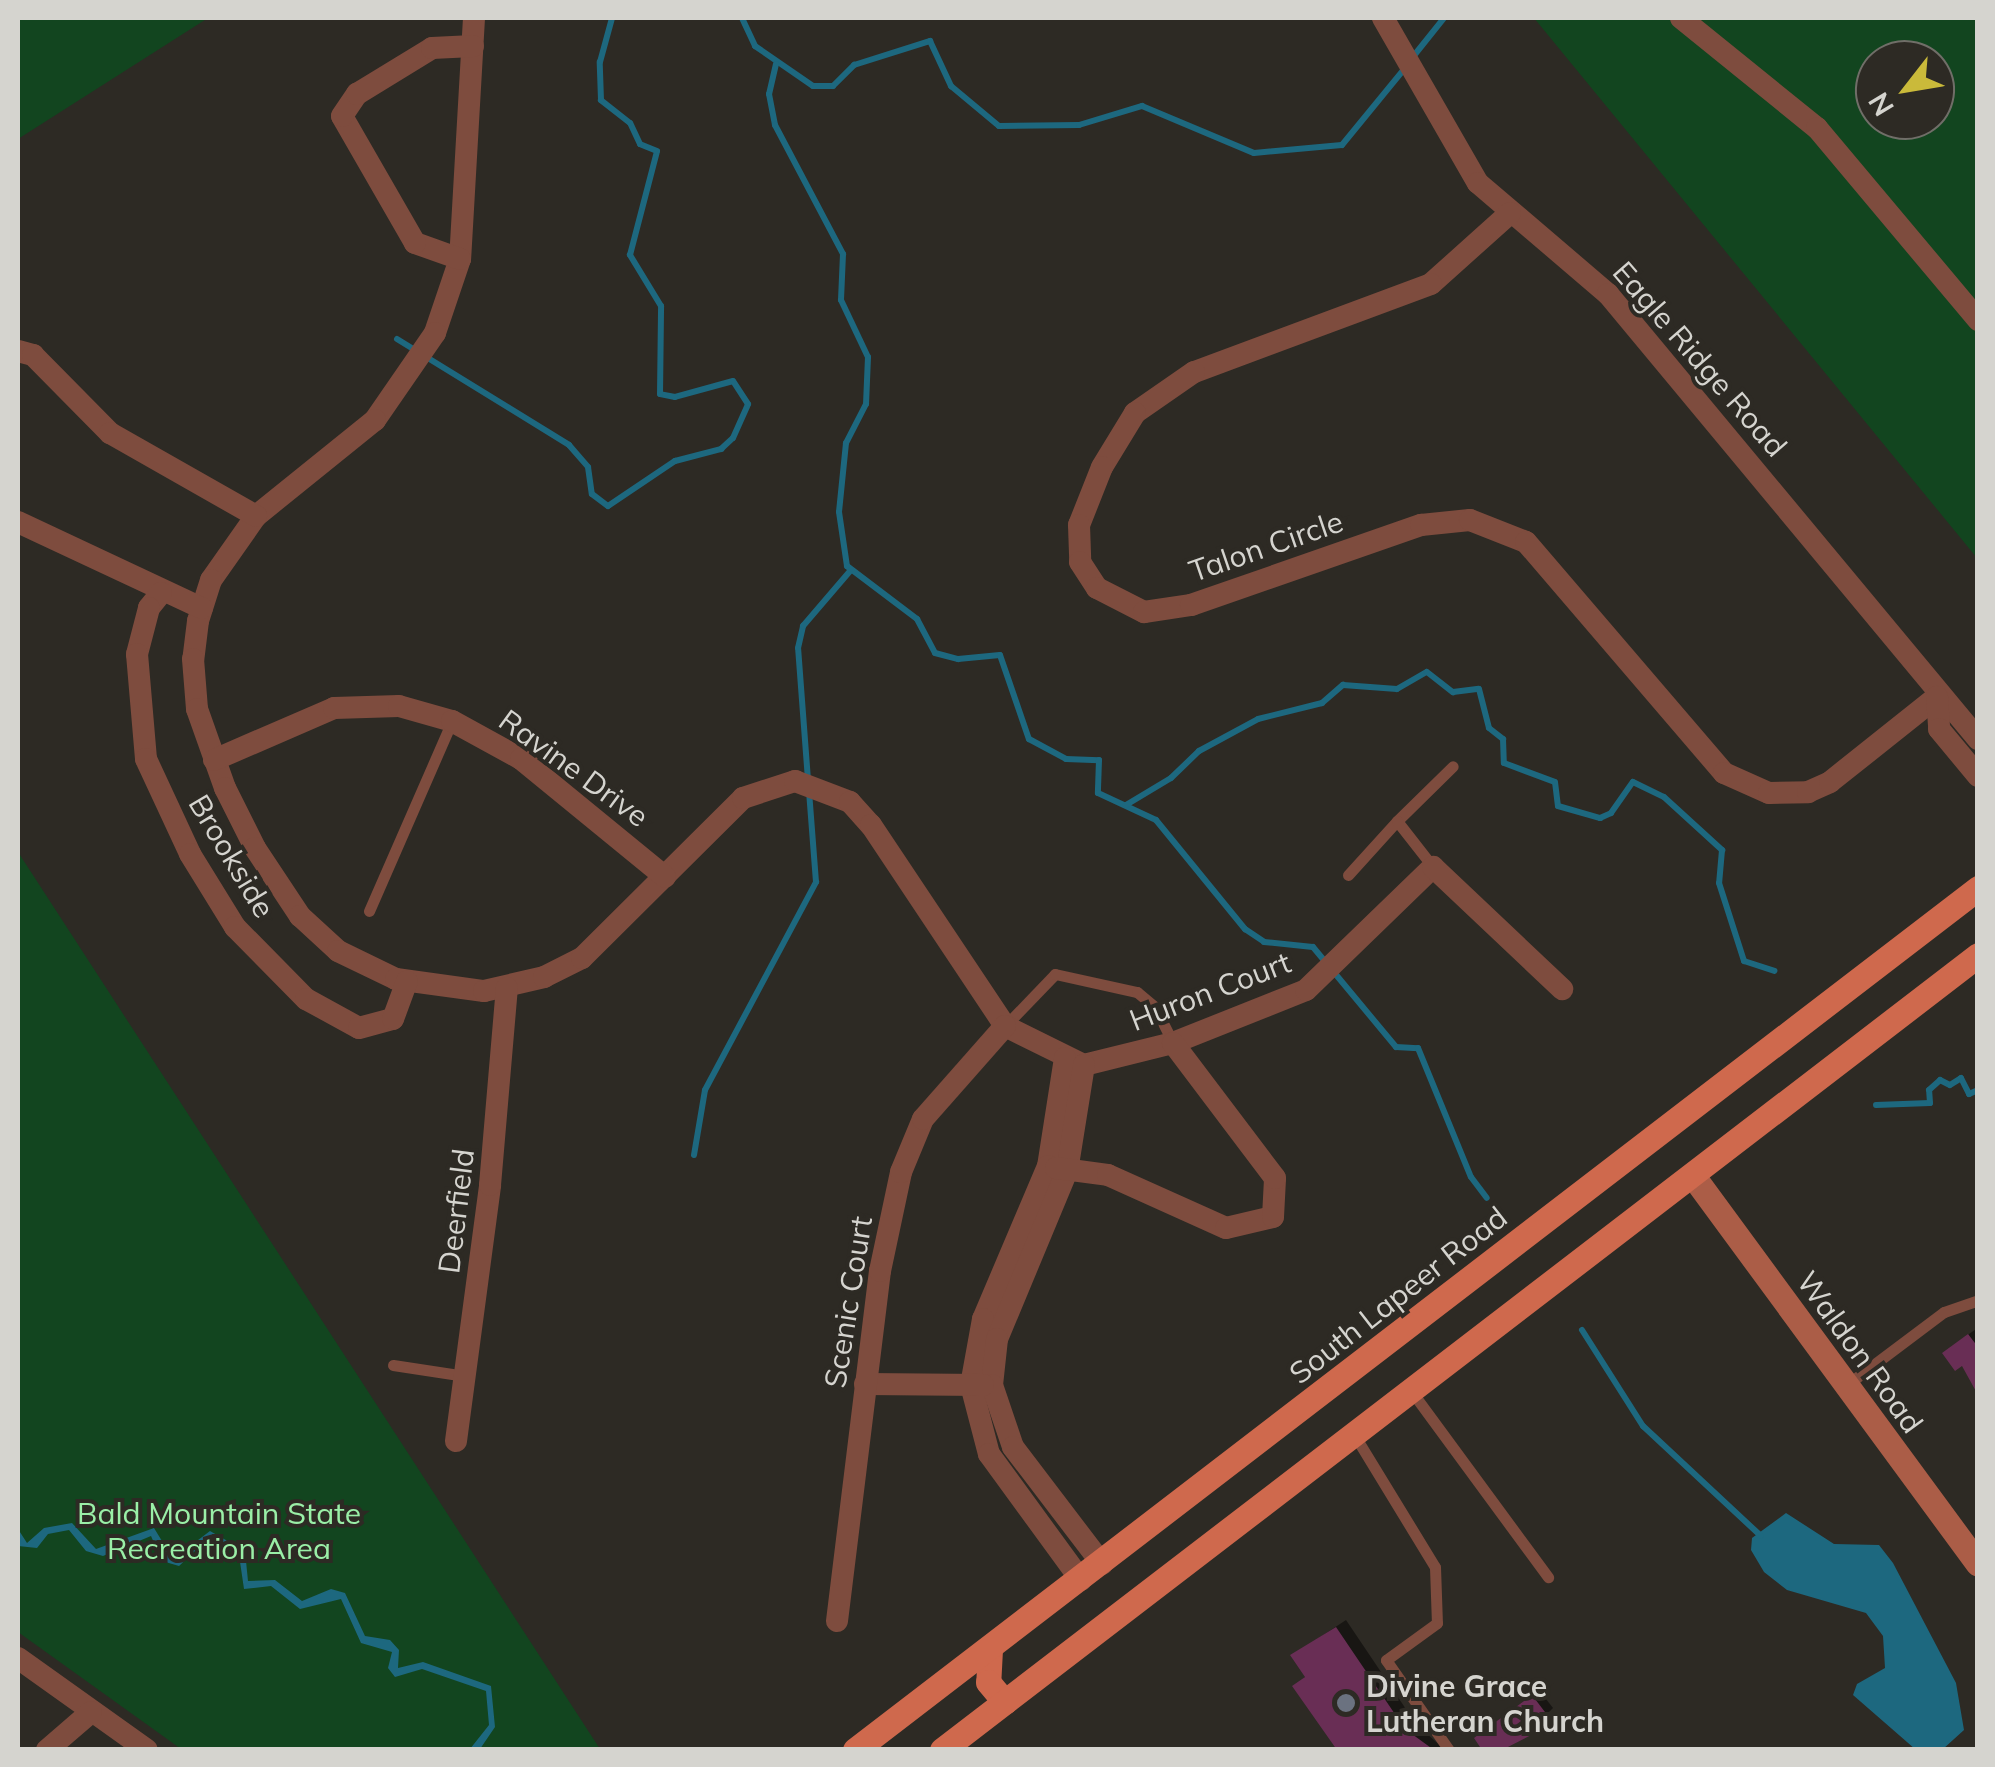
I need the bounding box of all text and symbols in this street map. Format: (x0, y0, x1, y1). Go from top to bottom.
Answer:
north arrow (1855, 40, 1955, 140)
text: N (1860, 87, 1901, 123)
street label: Eagle Ridge Road (1606, 254, 1794, 464)
street label: Talon Circle (1184, 503, 1348, 589)
street label: Ravine Drive (492, 702, 656, 834)
street label: Brookside (181, 788, 283, 924)
street label: Huron Court (1124, 944, 1296, 1038)
street label: Deerfield (430, 1147, 482, 1275)
street label: South Lapeer Road (1282, 1199, 1514, 1391)
street label: Scenic Court (817, 1214, 879, 1390)
street label: Waldon Road (1789, 1264, 1931, 1440)
park label: Bald Mountain State Recreation Area (77, 1495, 361, 1566)
place label: Divine Grace Lutheran Church (1366, 1668, 1604, 1738)
marker: Divine Grace Lutheran Church (1335, 1692, 1357, 1714)

